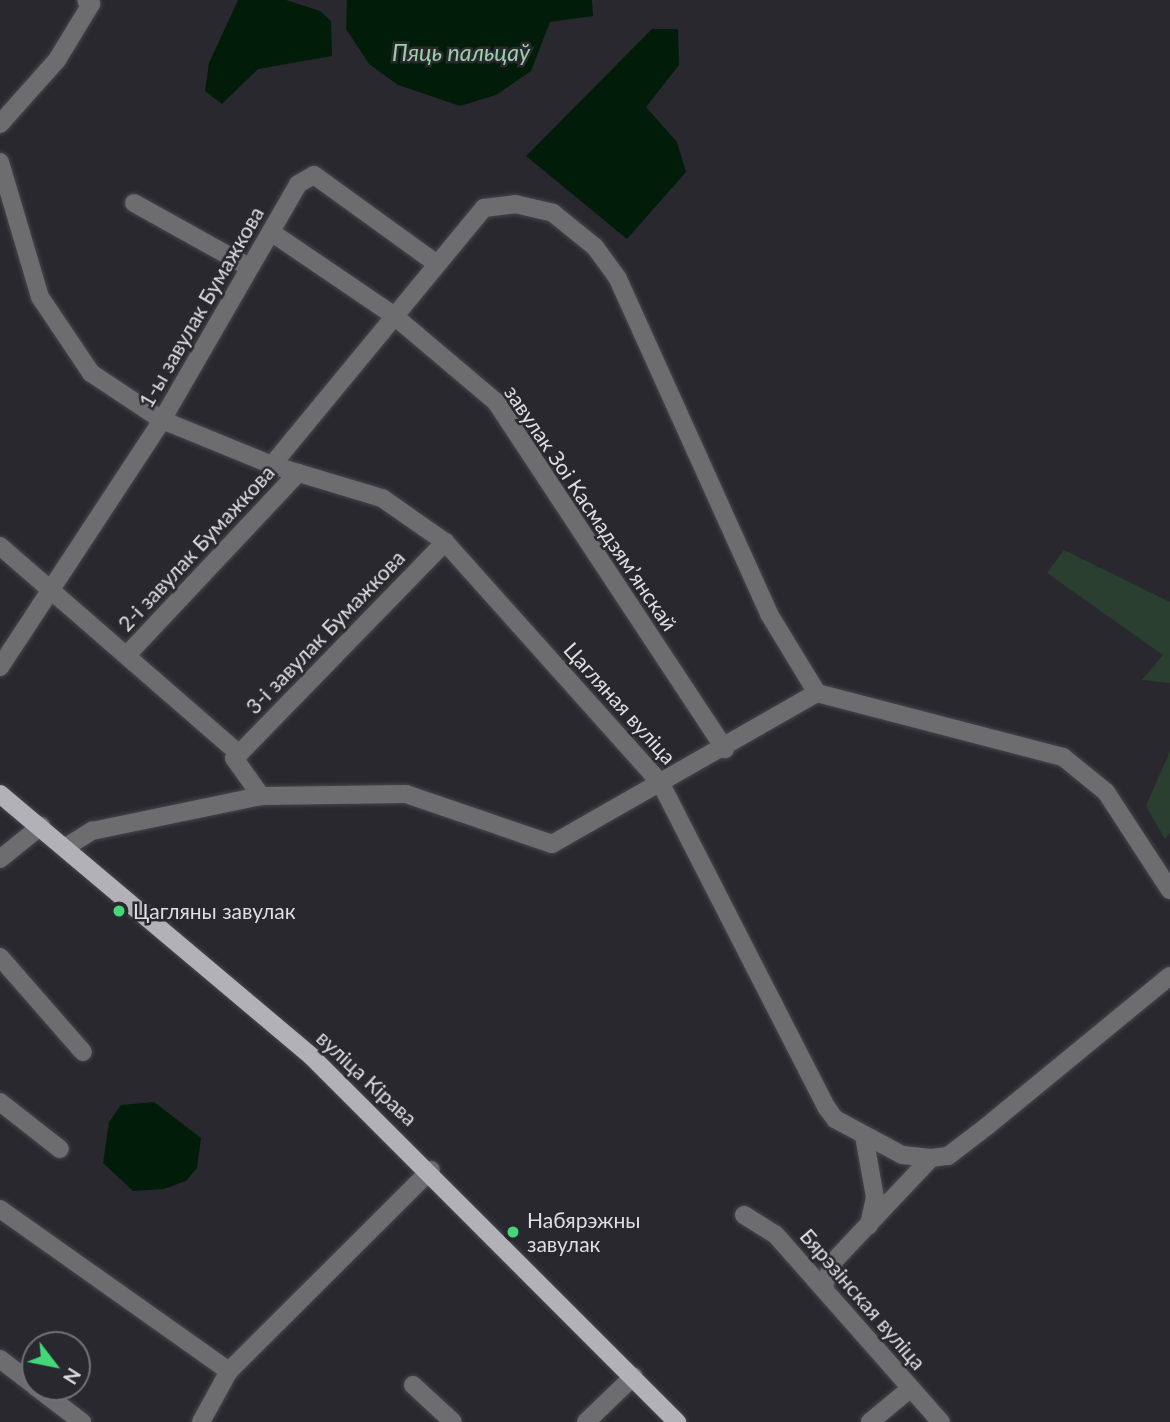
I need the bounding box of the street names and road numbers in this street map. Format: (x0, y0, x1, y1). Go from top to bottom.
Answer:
street label: 1-ы завулак Бумажкова (133, 202, 269, 412)
street label: завулак Зоі Касмадзямʼянскай (499, 381, 683, 635)
street label: 2-і завулак Бумажкова (113, 460, 279, 636)
street label: 3-і завулак Бумажкова (240, 545, 410, 719)
street label: Цагляная вуліца (559, 637, 681, 769)
street label: вуліца Кірава (312, 1025, 422, 1131)
street label: Бярэзінская вуліца (795, 1223, 931, 1375)

